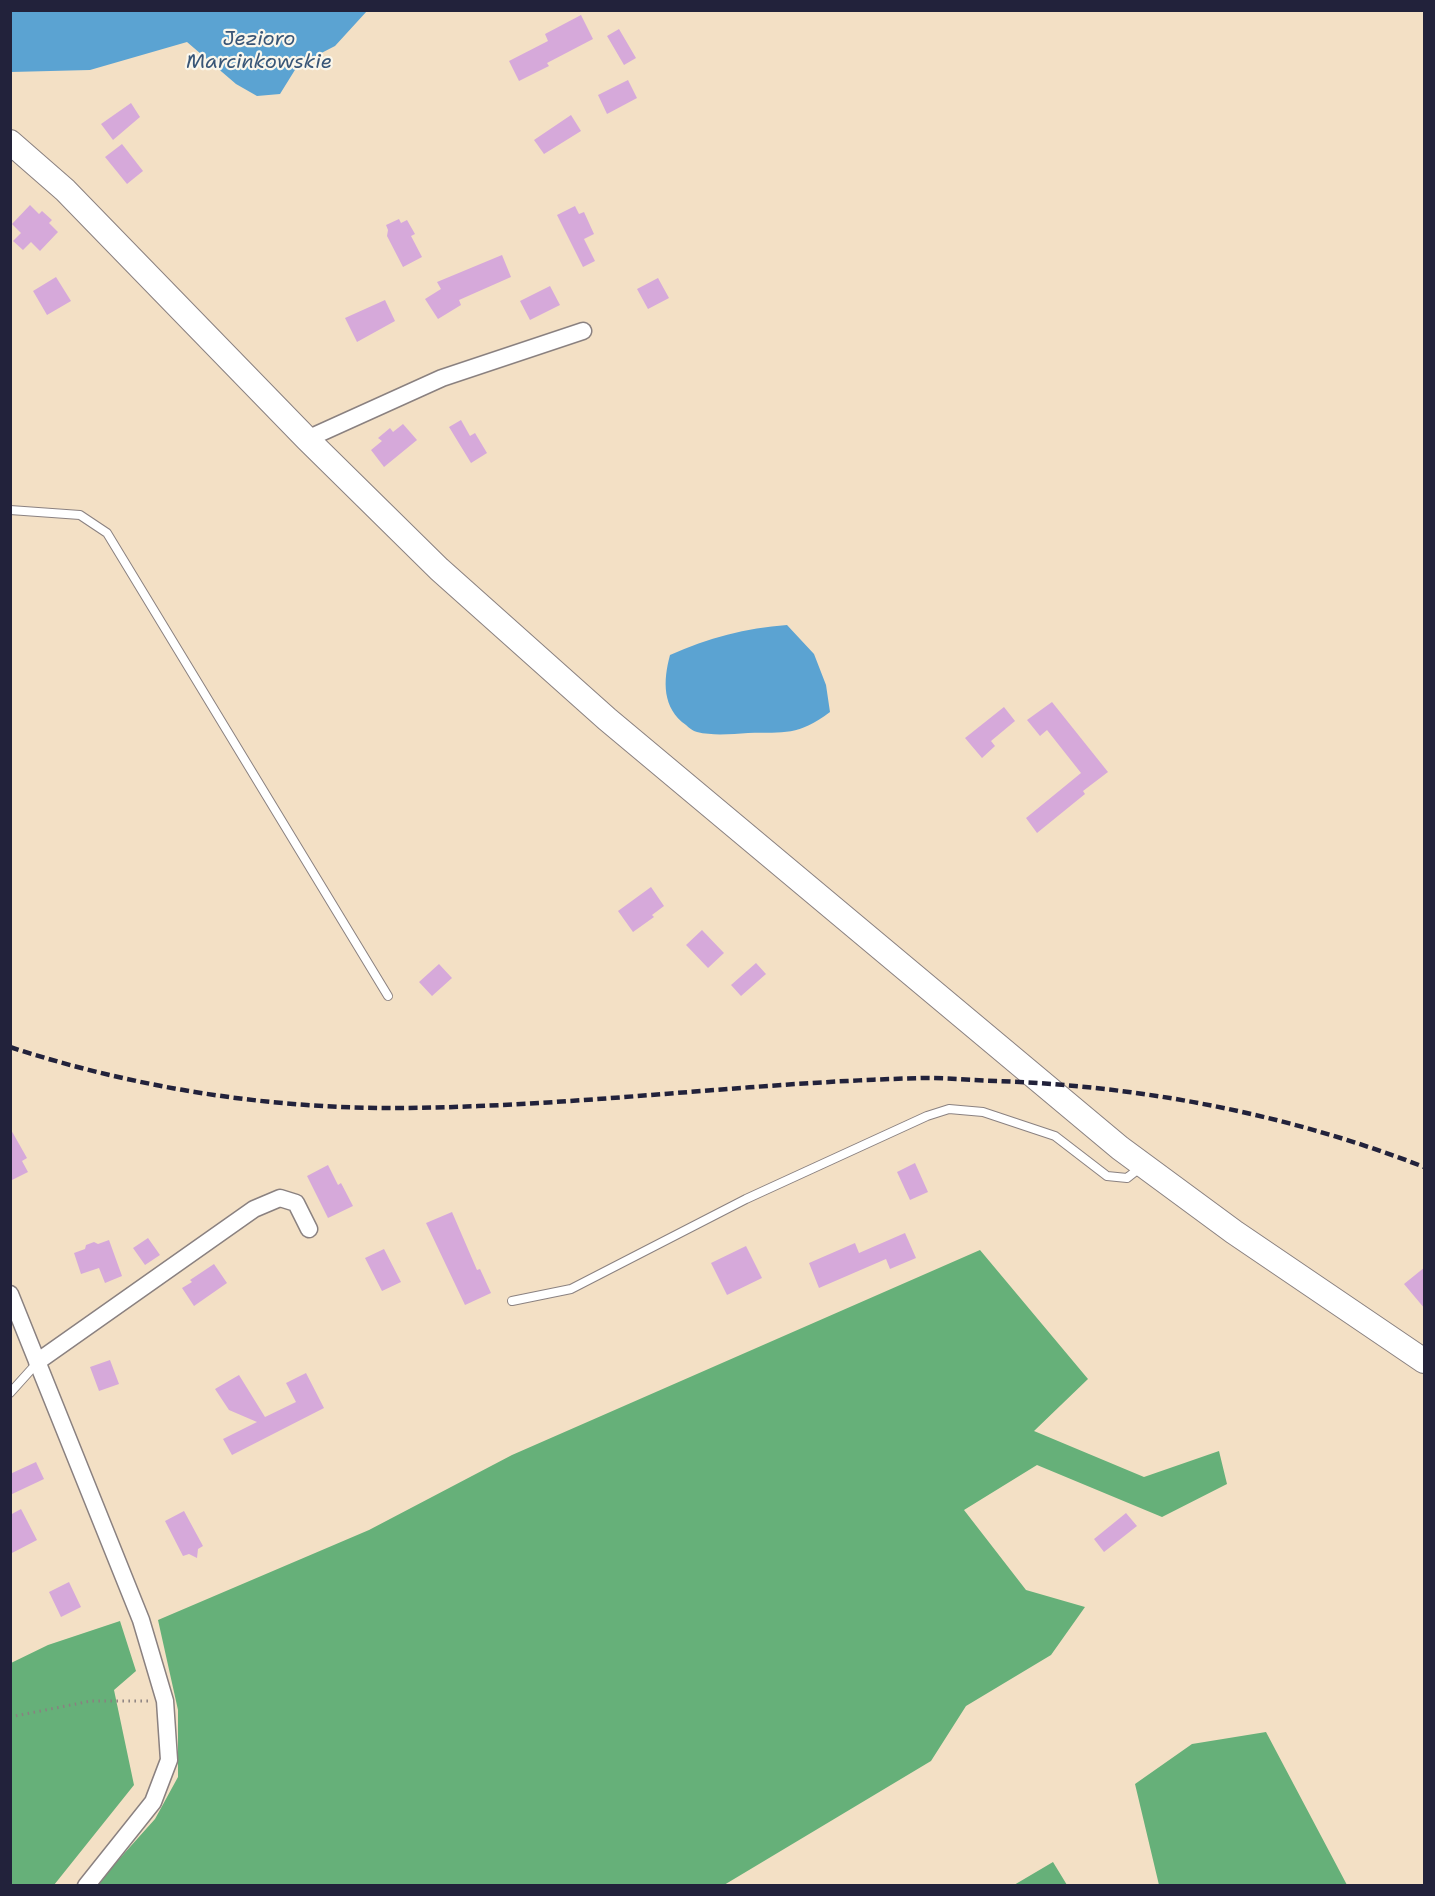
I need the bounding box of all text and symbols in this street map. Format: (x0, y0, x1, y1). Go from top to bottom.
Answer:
water label: Jezioro Marcinkowskie (186, 28, 332, 75)

